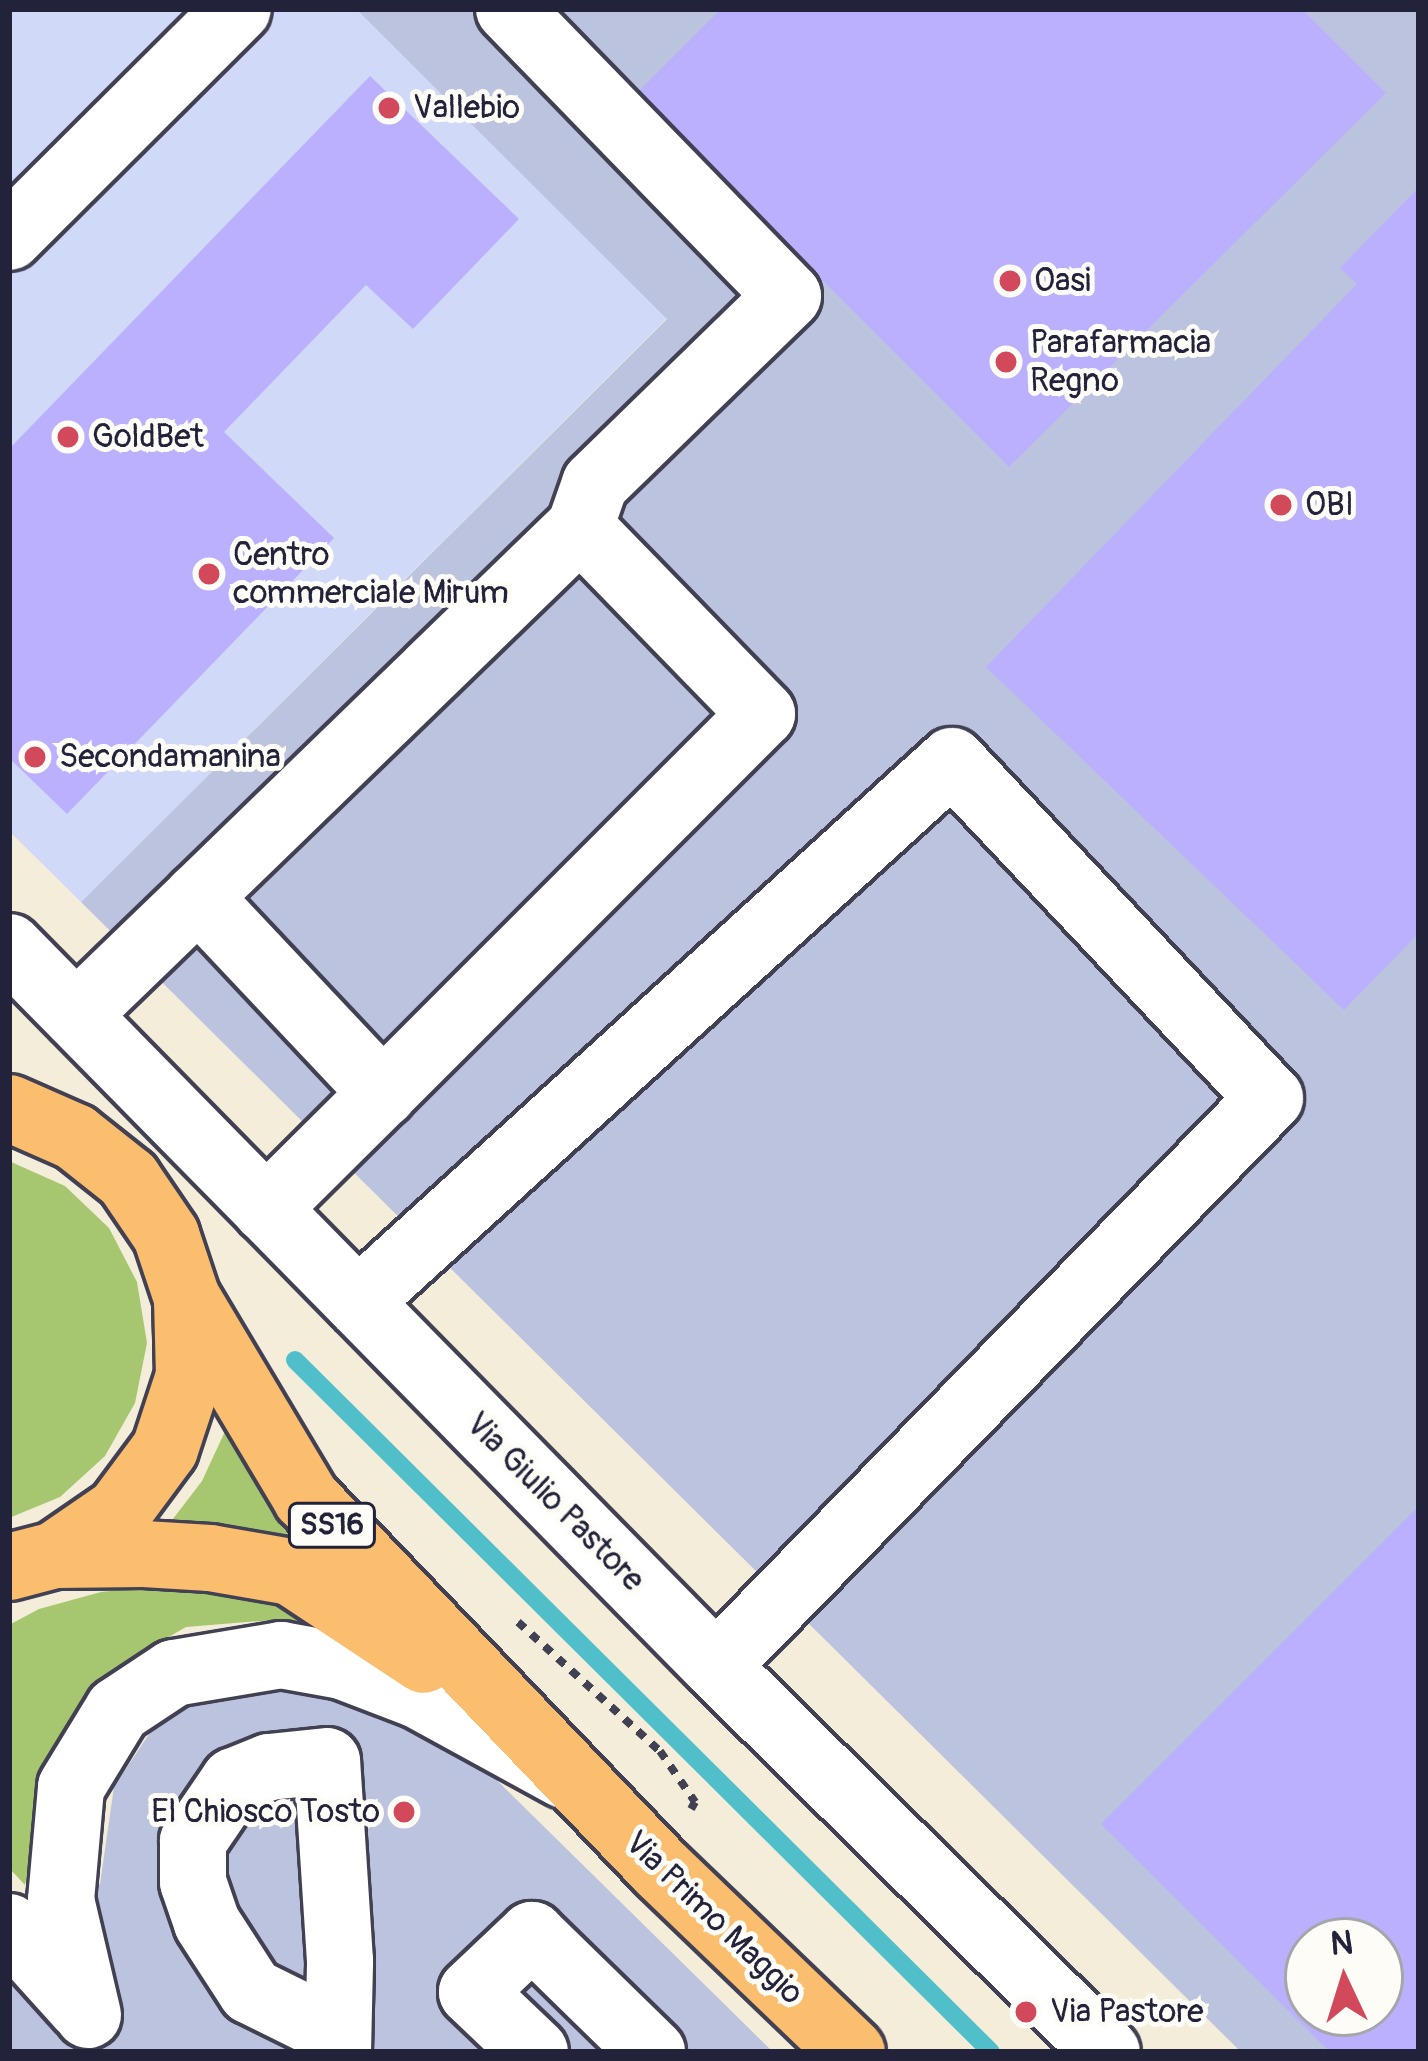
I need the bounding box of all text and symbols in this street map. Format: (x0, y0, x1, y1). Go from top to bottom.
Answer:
place label: Vallebio (413, 88, 520, 128)
marker: Vallebio (376, 95, 402, 121)
place label: Oasi (1034, 261, 1091, 301)
marker: Oasi (997, 268, 1023, 294)
place label: Parafarmacia Regno (1030, 323, 1211, 401)
marker: Parafarmacia Regno (993, 349, 1019, 375)
place label: GoldBet (92, 417, 204, 457)
marker: GoldBet (55, 424, 81, 450)
place label: OBI (1305, 485, 1354, 525)
marker: OBI (1268, 492, 1294, 518)
place label: Centro commerciale Mirum (233, 535, 509, 613)
marker: Centro commerciale Mirum (196, 561, 222, 587)
place label: Secondamanina (59, 737, 281, 777)
marker: Secondamanina (22, 744, 48, 770)
street label: Via Giulio Pastore (457, 1404, 653, 1600)
road number: SS16 (287, 1501, 377, 1549)
place label: El Chiosco Tosto (151, 1792, 380, 1832)
marker: El Chiosco Tosto (391, 1799, 417, 1825)
street label: Via Primo Maggio (617, 1823, 811, 2013)
north arrow (1284, 1917, 1404, 2037)
text: N (1329, 1922, 1354, 1965)
place label: Via Pastore (1050, 1992, 1204, 2032)
marker: Via Pastore (1013, 1999, 1039, 2025)

